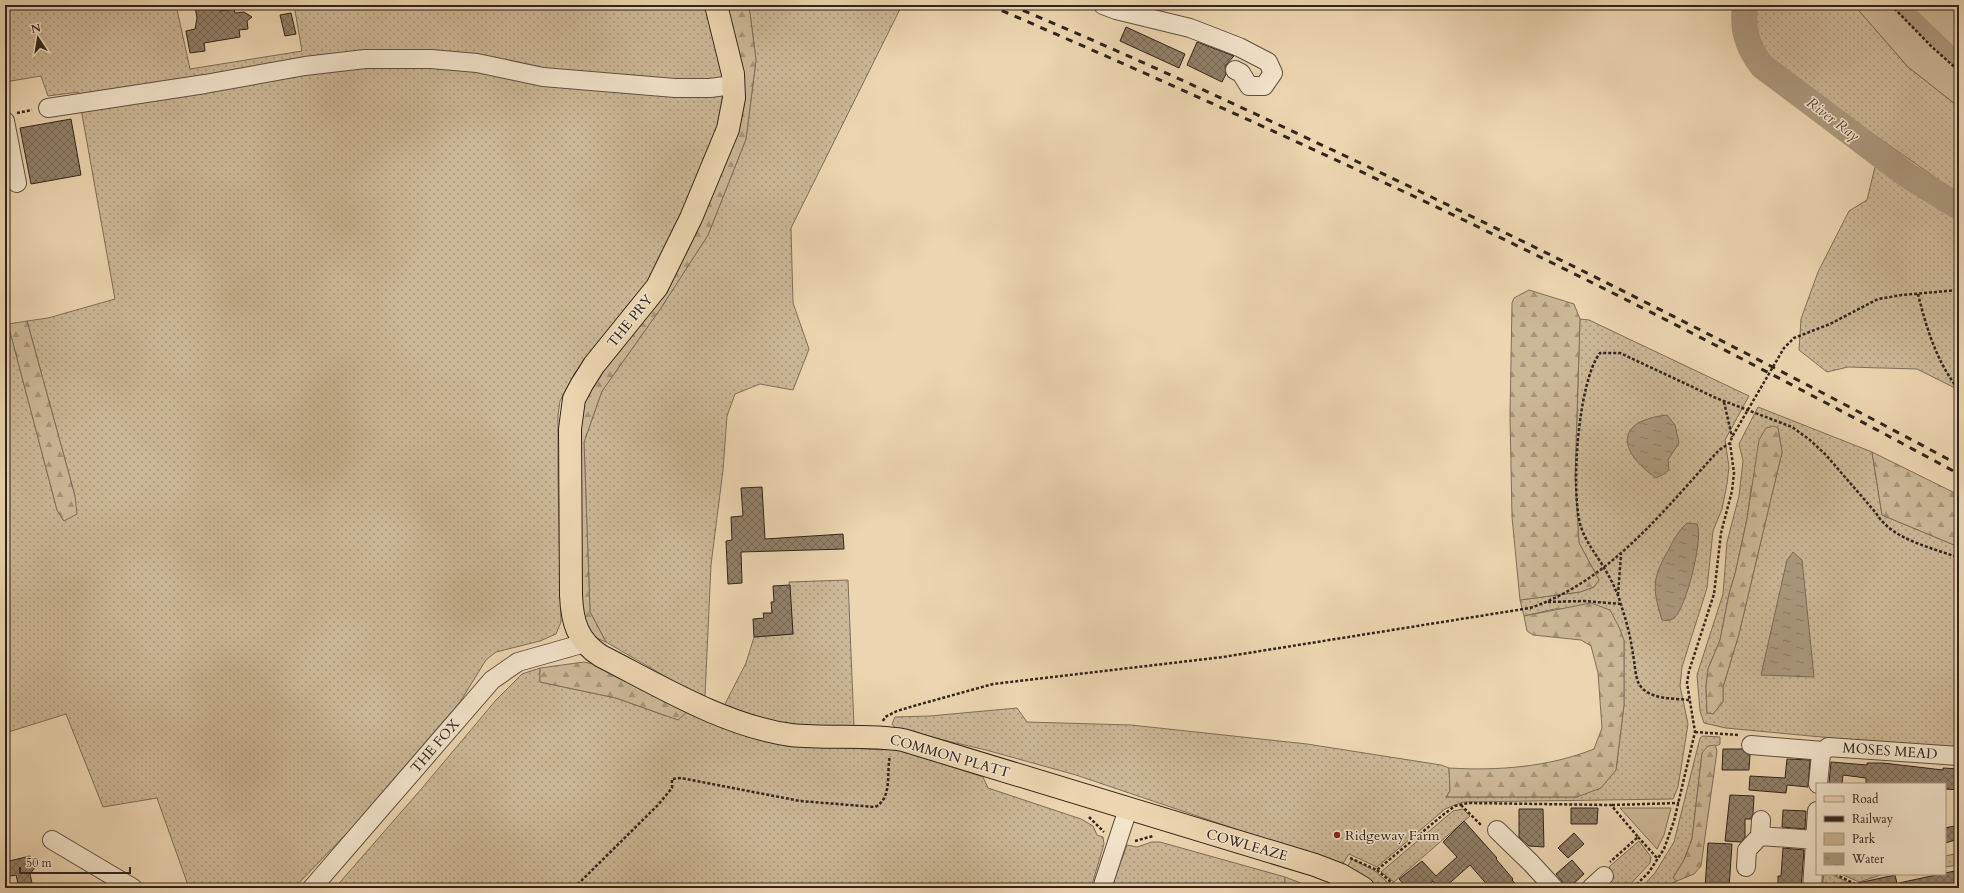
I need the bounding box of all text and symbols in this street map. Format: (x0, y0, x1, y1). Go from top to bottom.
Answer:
north arrow (18, 18, 58, 58)
text: N (30, 20, 43, 37)
water label: River Ray (1802, 92, 1864, 146)
street label: THE PRY (603, 290, 657, 351)
street label: THE FOX (406, 715, 464, 777)
street label: COMMON PLATT (888, 730, 1012, 782)
street label: MOSES MEAD (1842, 738, 1938, 764)
legend (1816, 783, 1946, 875)
text: Road (1852, 791, 1879, 807)
text: Railway (1852, 811, 1894, 827)
street label: COWLEAZE (1204, 824, 1290, 866)
place label: Ridgeway Farm (1345, 826, 1440, 845)
marker: Ridgeway Farm (1332, 830, 1342, 840)
text: Park (1852, 831, 1876, 847)
scale bar (20, 849, 130, 875)
text: Water (1851, 851, 1885, 867)
text: 50 m (26, 855, 53, 871)

